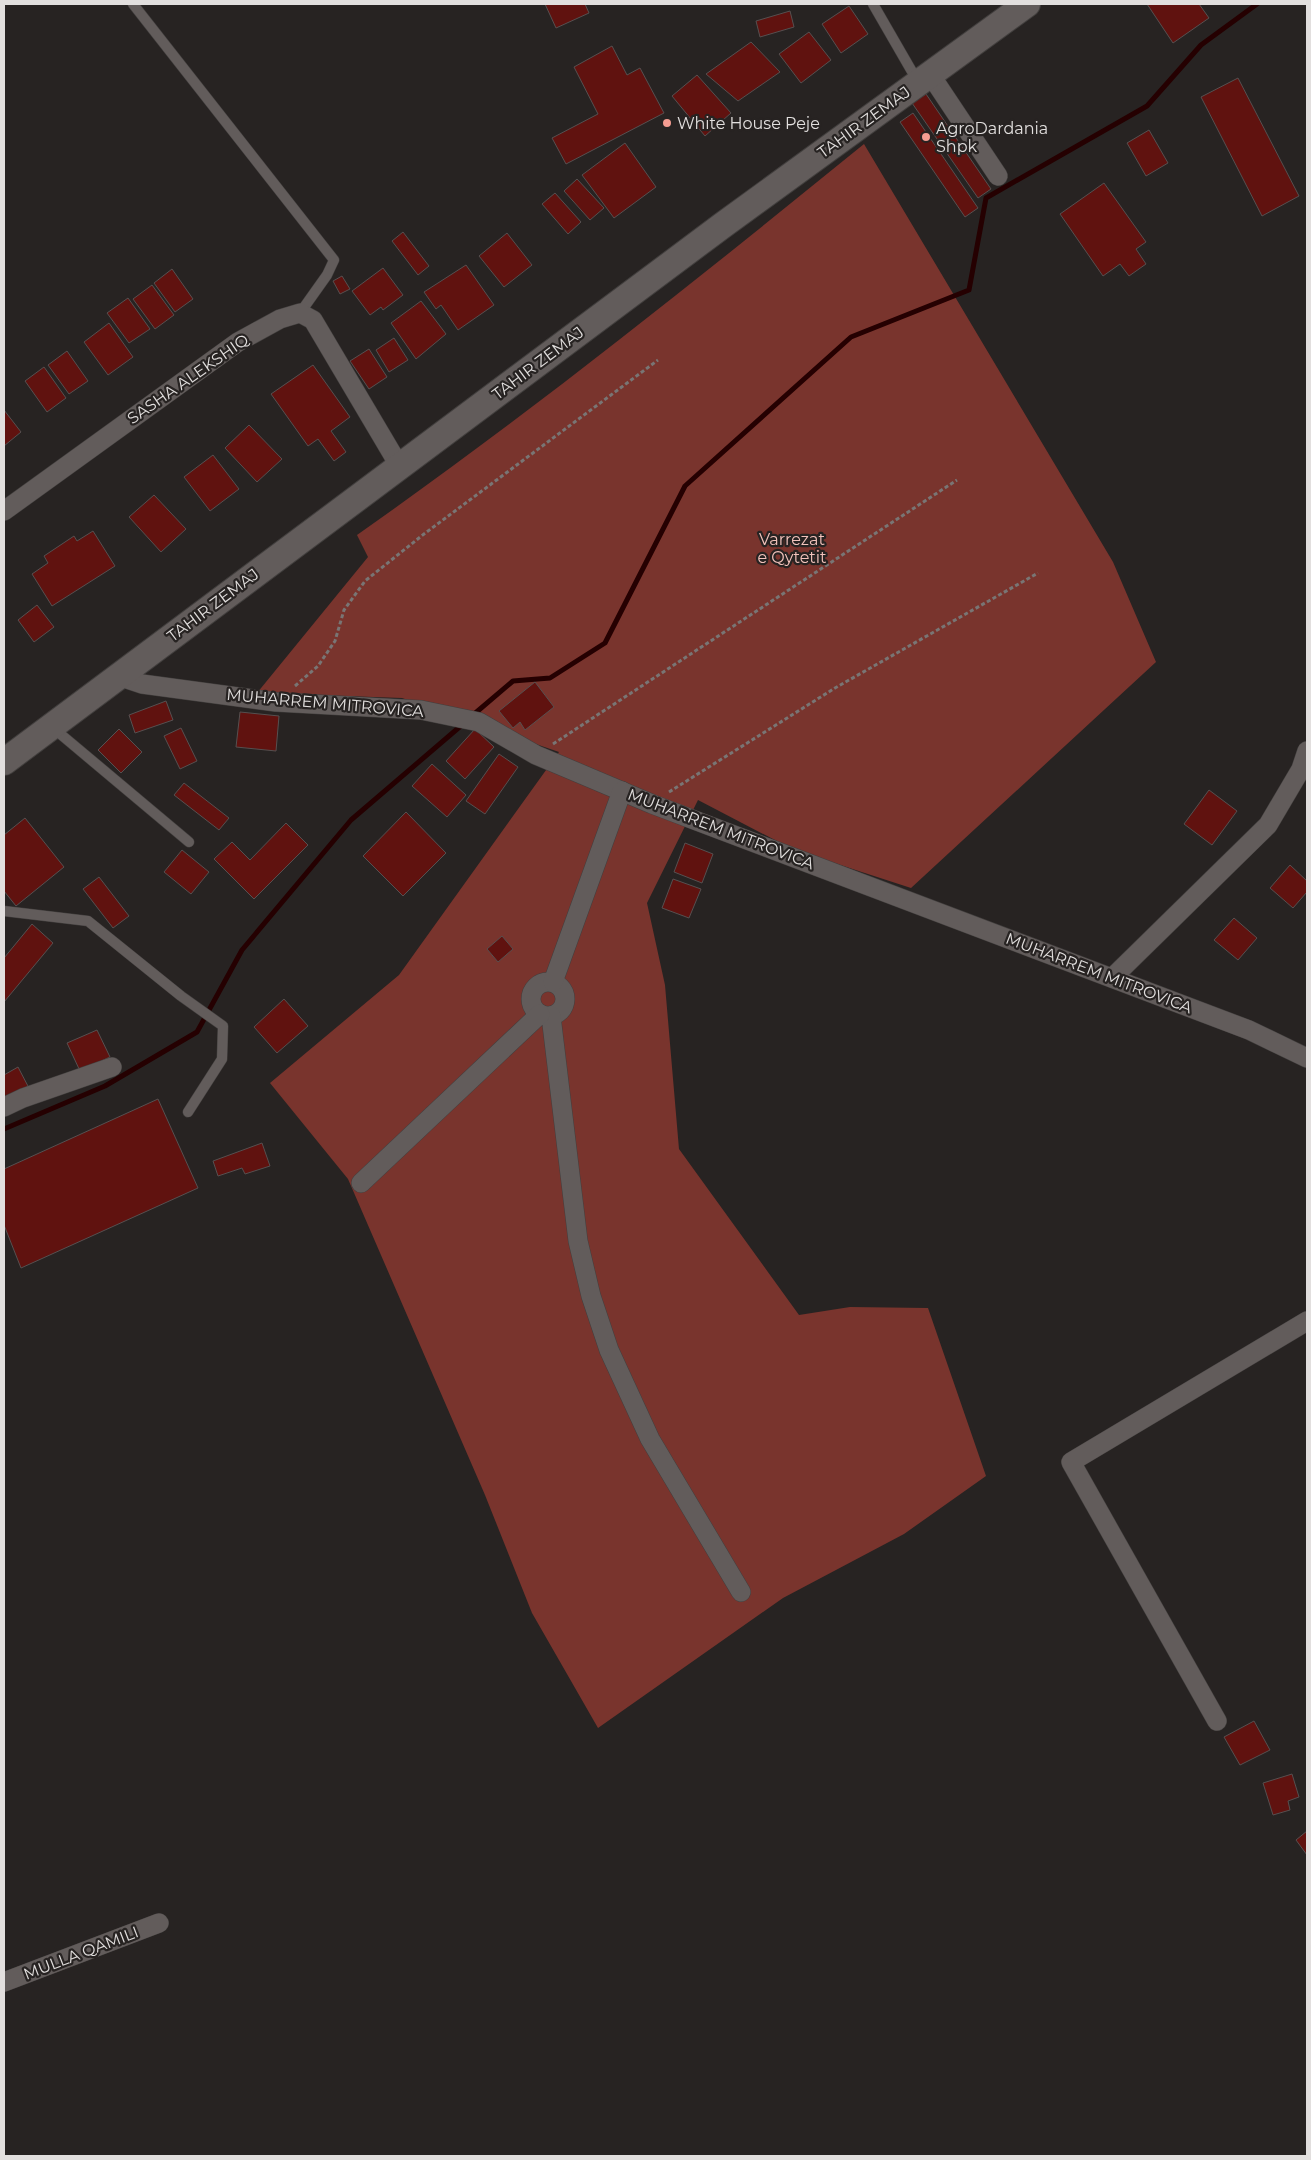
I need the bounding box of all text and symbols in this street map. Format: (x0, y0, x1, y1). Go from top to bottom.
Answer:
street label: TAHIR ZEMAJ (814, 82, 914, 162)
place label: White House Peje (677, 114, 820, 133)
marker: White House Peje (661, 117, 673, 129)
place label: AgroDardania Shpk (936, 119, 1048, 156)
marker: AgroDardania Shpk (920, 131, 932, 143)
street label: TAHIR ZEMAJ (488, 322, 588, 404)
street label: SASHA ALEKSHIQ (124, 330, 253, 428)
park label: Varrezat e Qytetit (757, 530, 827, 567)
street label: TAHIR ZEMAJ (163, 564, 263, 646)
street label: MUHARREM MITROVICA (226, 685, 425, 721)
street label: MUHARREM MITROVICA (625, 785, 817, 874)
street label: MUHARREM MITROVICA (1003, 929, 1195, 1018)
street label: MULLA QAMILI (21, 1922, 141, 1984)

